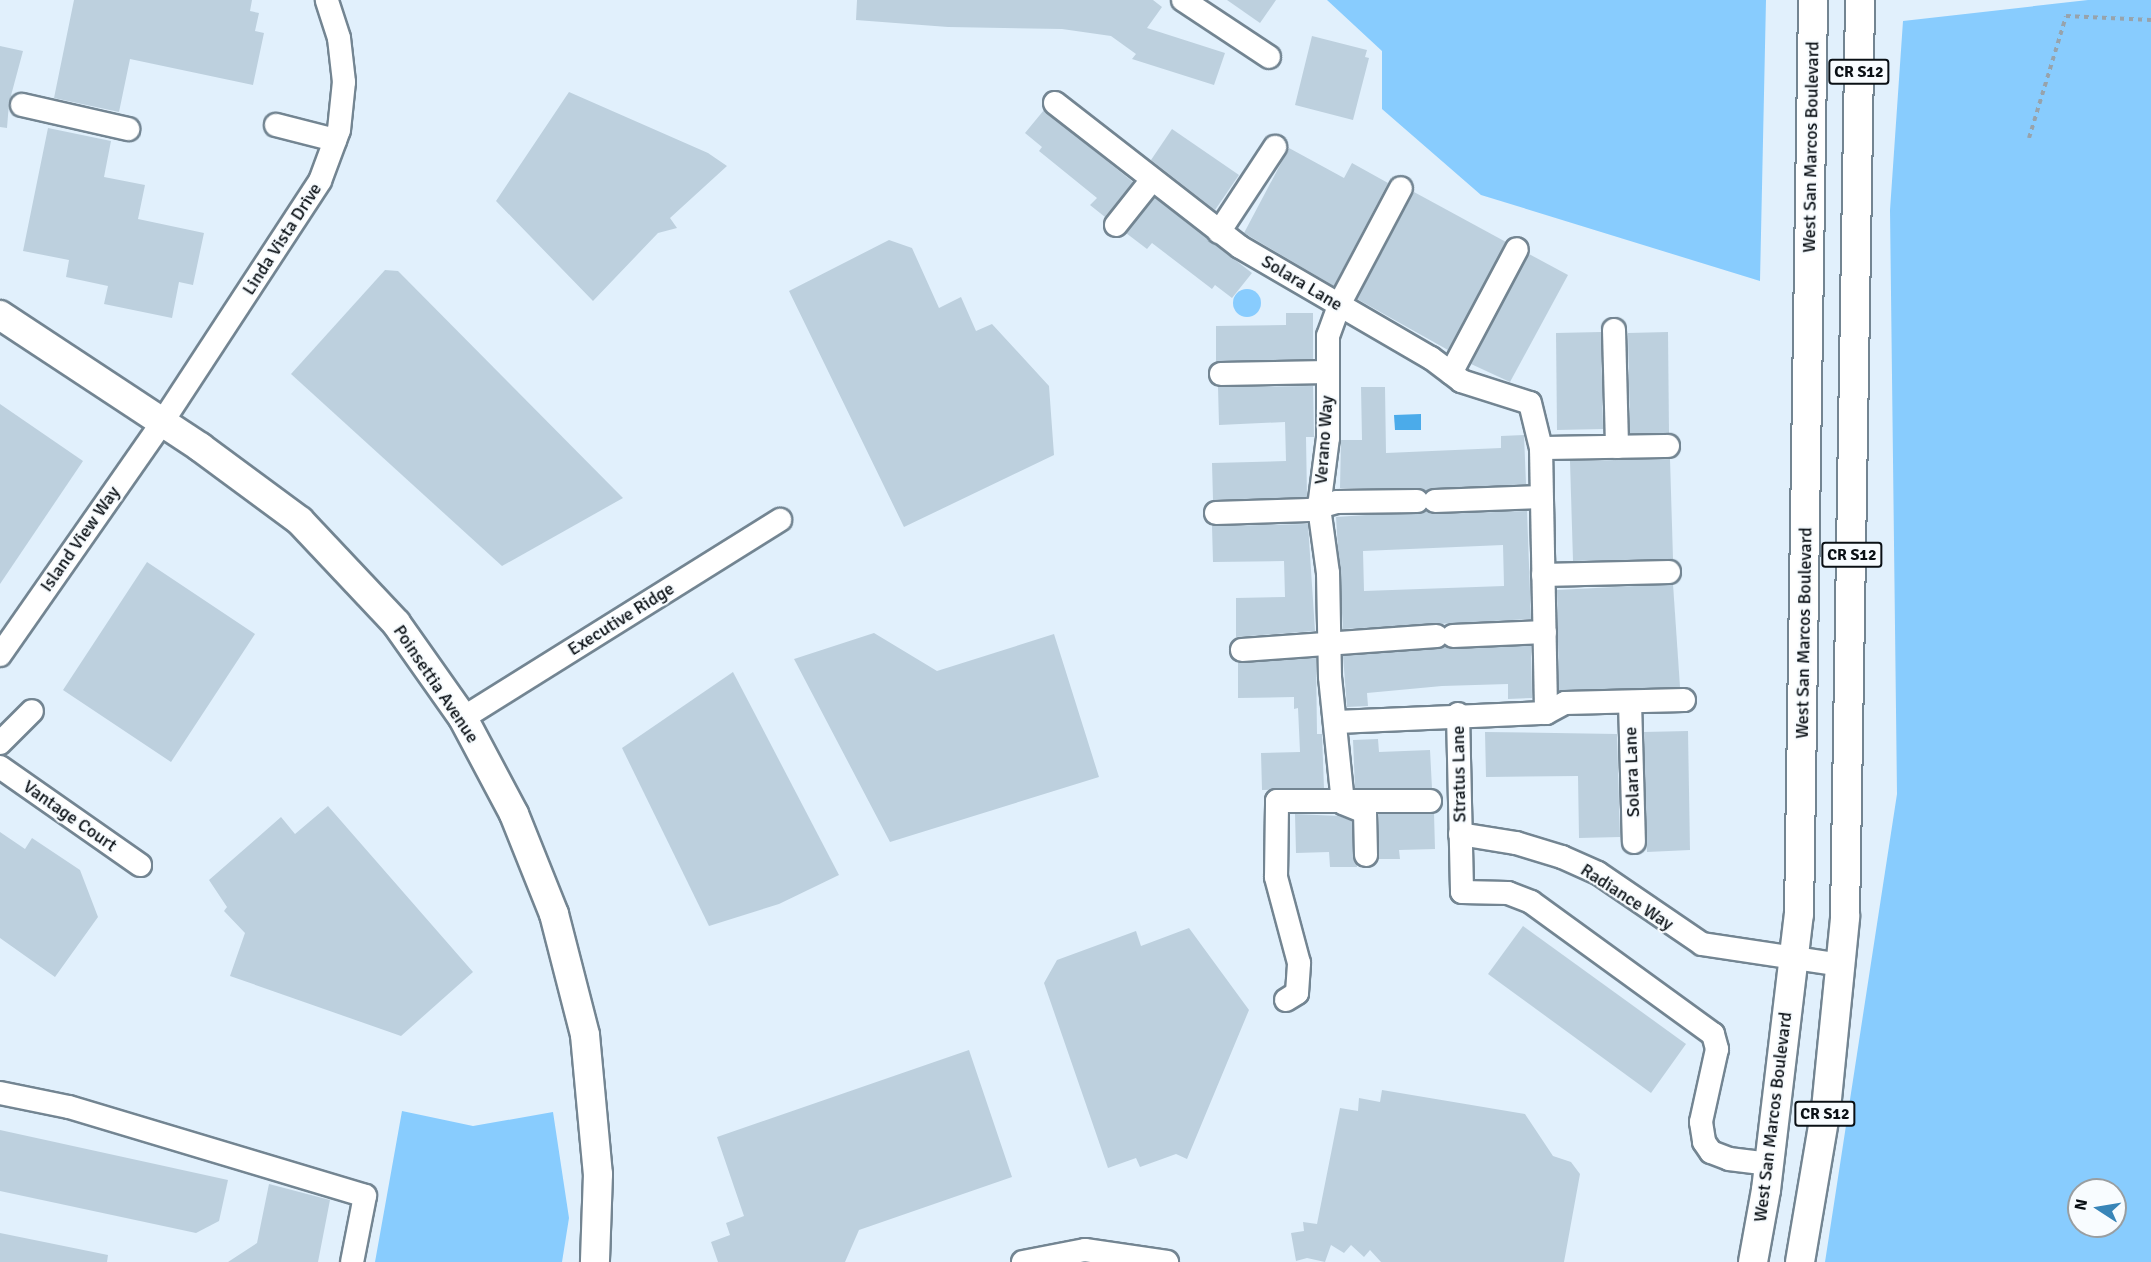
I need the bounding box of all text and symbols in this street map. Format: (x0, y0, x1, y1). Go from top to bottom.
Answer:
street label: West San Marcos Boulevard (1798, 41, 1824, 253)
road number: CR S12 (1828, 59, 1890, 85)
street label: Linda Vista Drive (238, 179, 326, 299)
street label: Solara Lane (1258, 250, 1346, 316)
street label: Verano Way (1310, 395, 1338, 485)
street label: Island View Way (36, 482, 124, 596)
street label: West San Marcos Boulevard (1791, 527, 1817, 739)
road number: CR S12 (1820, 542, 1884, 568)
street label: Executive Ridge (564, 578, 678, 660)
street label: Poinsettia Avenue (389, 621, 483, 747)
street label: Stratus Lane (1447, 725, 1471, 823)
street label: Solara Lane (1620, 726, 1644, 818)
street label: Vantage Court (19, 776, 121, 856)
street label: Radiance Way (1577, 859, 1677, 935)
street label: West San Marcos Boulevard (1749, 1011, 1797, 1223)
road number: CR S12 (1794, 1101, 1856, 1127)
north arrow (2067, 1178, 2127, 1238)
text: N (2070, 1197, 2092, 1212)

